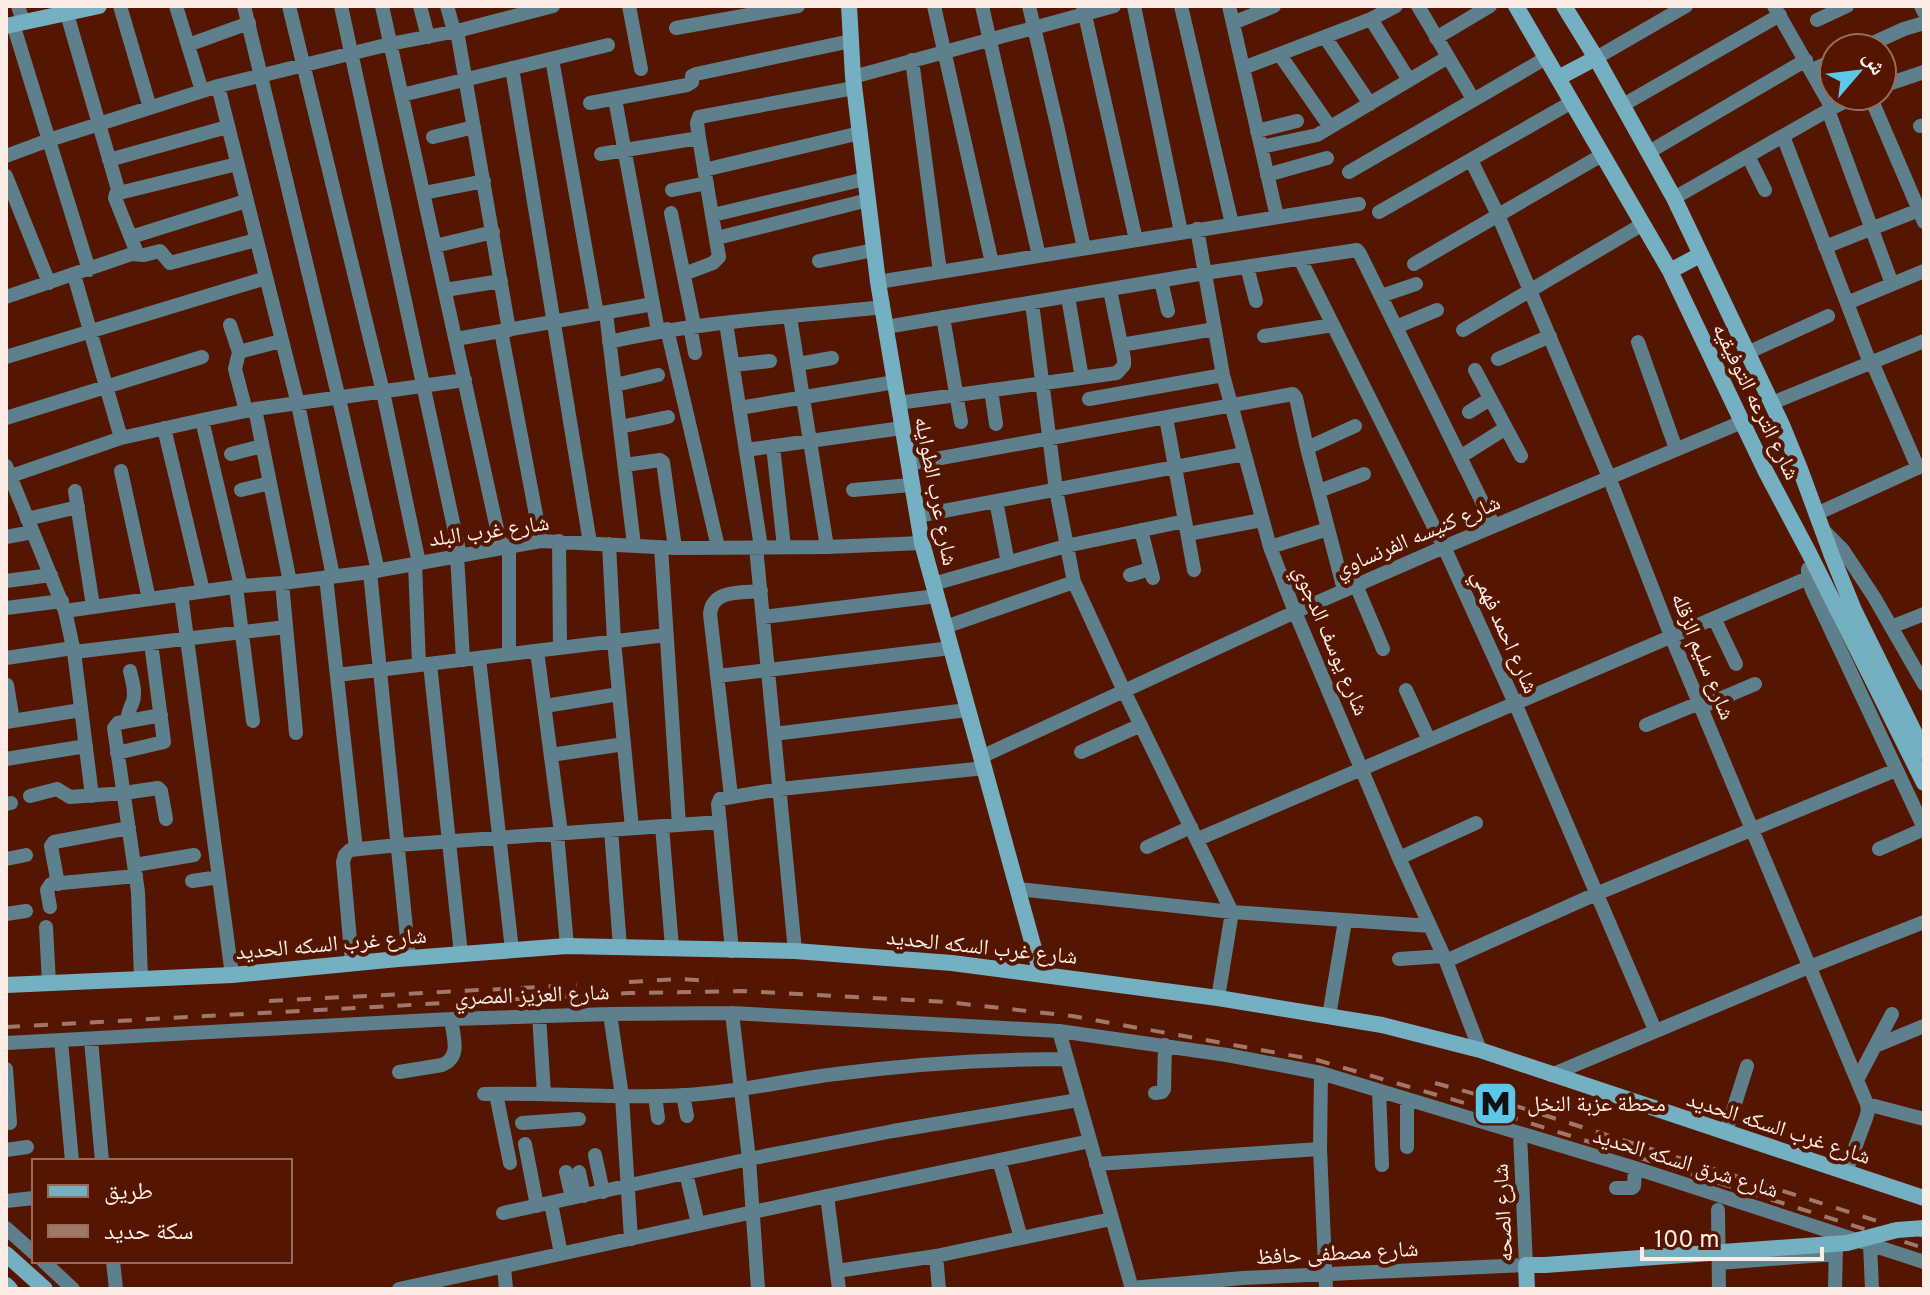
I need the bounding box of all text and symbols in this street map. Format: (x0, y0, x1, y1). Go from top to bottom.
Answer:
north arrow (1818, 32, 1898, 112)
text: ش (1856, 47, 1891, 80)
street label: شارع الترعه التوفيقيه (1705, 319, 1804, 485)
street label: شارع عرب الطوايله (907, 415, 962, 568)
street label: شارع كنيسه الفرنساوي (1331, 490, 1506, 586)
street label: شارع غرب البلد (427, 511, 551, 554)
street label: شارع يوسف الدجوي (1284, 562, 1374, 721)
street label: شارع احمد فهمي (1463, 566, 1543, 699)
street label: شارع سليم الزقله (1664, 589, 1739, 725)
street label: شارع غرب السكه الحديد (235, 924, 428, 967)
street label: شارع غرب السكه الحديد (885, 925, 1079, 972)
street label: شارع العزيز المصري (454, 980, 610, 1014)
metro station icon: محطة عزبة النخل (1472, 1079, 1520, 1127)
street label: شارع غرب السكه الحديد (1683, 1087, 1874, 1172)
place label: محطة عزبة النخل (1527, 1092, 1666, 1119)
street label: شارع شرق السكه الحديد (1589, 1123, 1781, 1205)
legend (32, 1159, 292, 1263)
street label: شارع الصحه (1488, 1163, 1521, 1263)
text: طريق (104, 1178, 153, 1208)
scale bar (1642, 1211, 1822, 1261)
text: سكة حديد (104, 1218, 194, 1248)
text: 100 m (1654, 1226, 1720, 1256)
street label: شارع مصطفى حافظ (1255, 1237, 1419, 1272)

